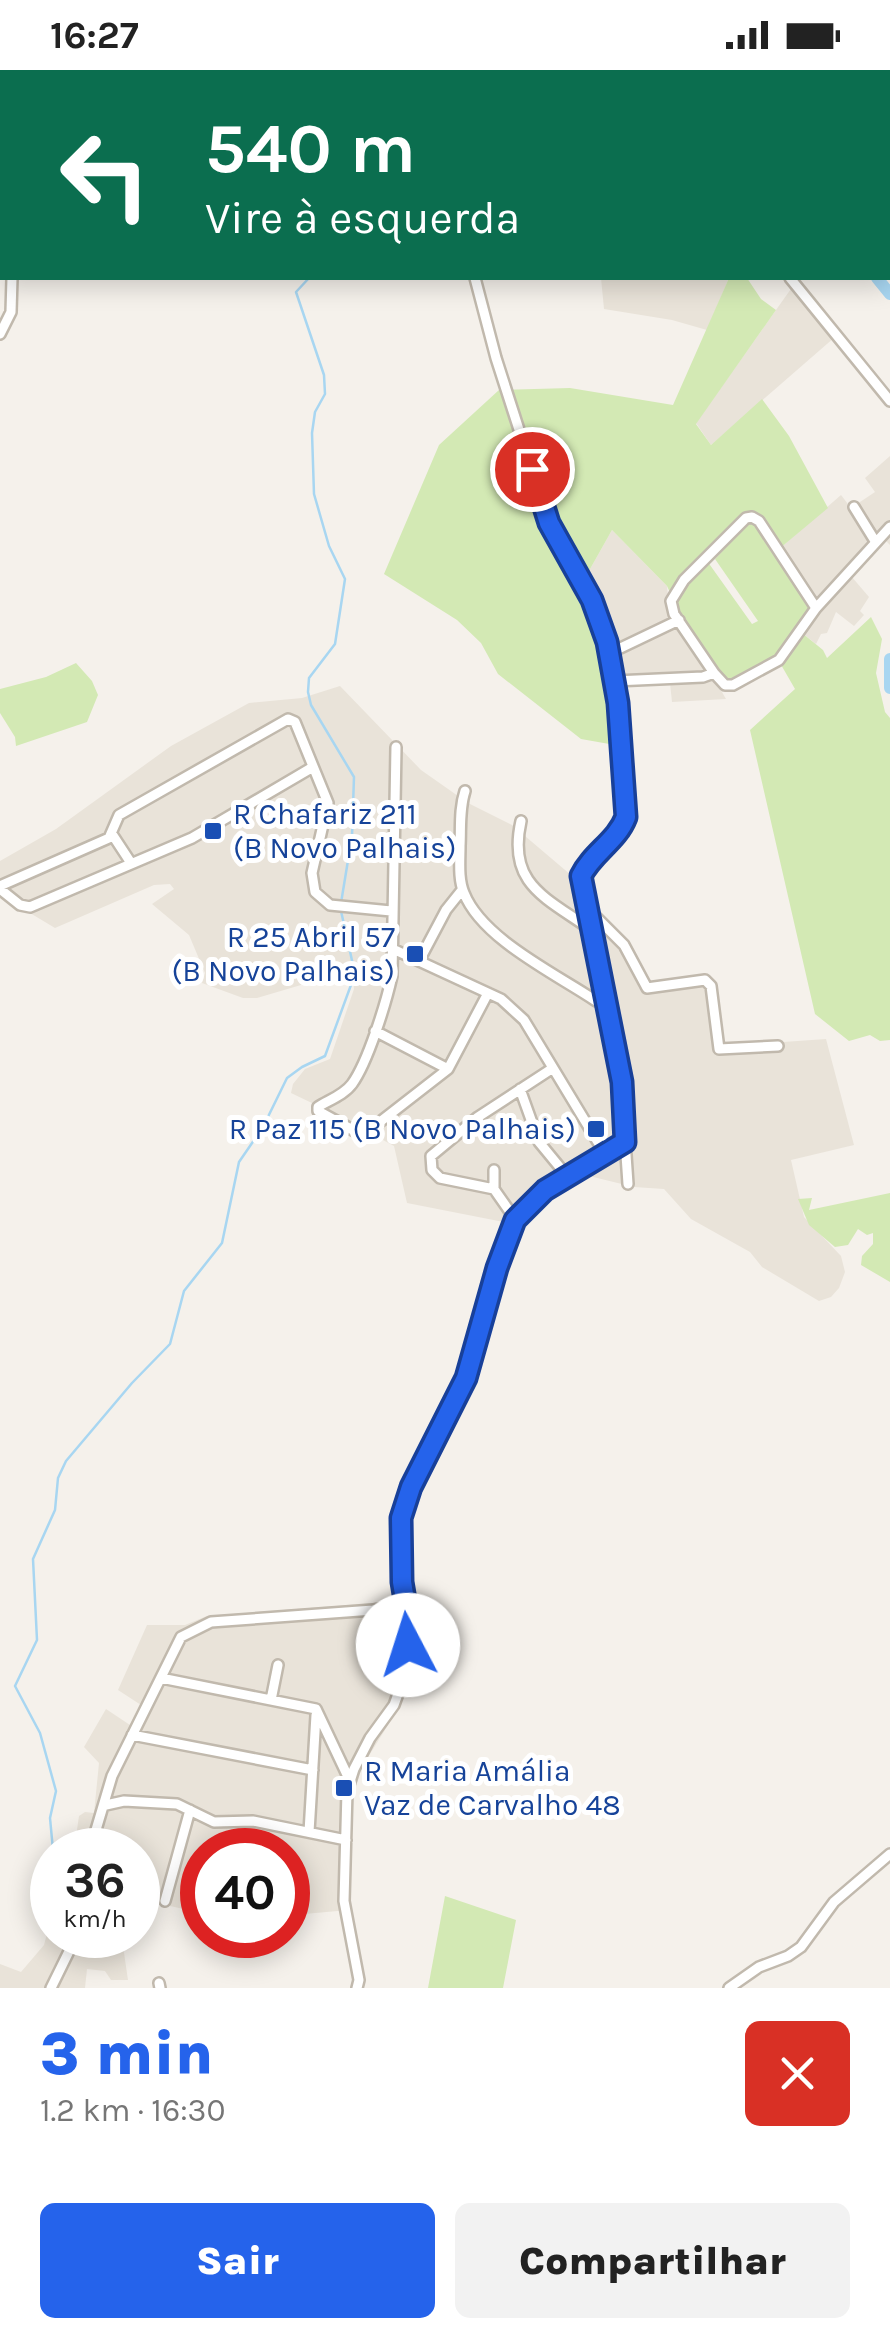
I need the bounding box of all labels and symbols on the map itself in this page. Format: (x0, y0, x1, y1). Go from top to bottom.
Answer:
pin (490, 427, 575, 512)
place label: R Chafariz 211 (B Novo Palhais) (233, 796, 456, 866)
marker: R Chafariz 211 (B Novo Palhais) (202, 820, 224, 842)
place label: R 25 Abril 57 (B Novo Palhais) (172, 919, 395, 989)
marker: R 25 Abril 57 (B Novo Palhais) (404, 943, 426, 965)
place label: R Paz 115 (B Novo Palhais) (229, 1111, 576, 1147)
marker: R Paz 115 (B Novo Palhais) (585, 1118, 607, 1140)
position arrow (356, 1593, 460, 1697)
place label: R Maria Amália Vaz de Carvalho 48 (364, 1753, 621, 1823)
marker: R Maria Amália Vaz de Carvalho 48 (333, 1777, 355, 1799)
speed limit sign: 40 (180, 1828, 310, 1958)

